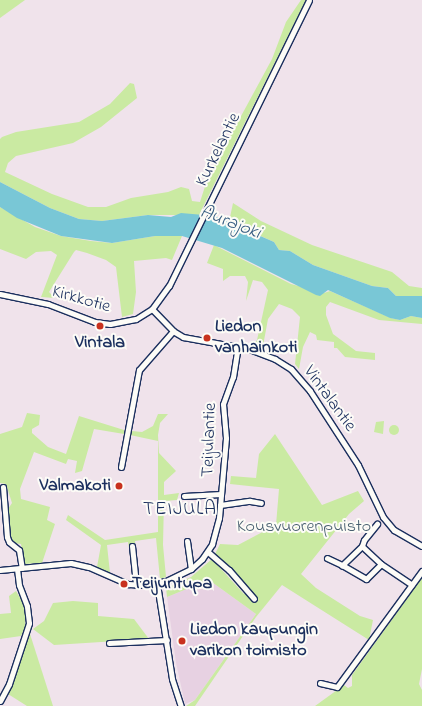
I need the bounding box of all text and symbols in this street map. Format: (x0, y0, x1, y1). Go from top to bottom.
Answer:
street label: Kurkelantie (192, 110, 246, 190)
water label: Aurajoki (196, 201, 264, 245)
street label: Kirkkotie (49, 281, 113, 319)
place label: Liedon vanhainkoti (215, 317, 297, 360)
marker: Vintala (95, 321, 105, 331)
place label: Vintala (75, 332, 125, 354)
marker: Liedon vanhainkoti (202, 333, 212, 343)
street label: Vintalantie (298, 362, 360, 436)
street label: Teijulantie (198, 402, 222, 478)
place label: Valmakoti (40, 475, 111, 497)
marker: Valmakoti (114, 481, 124, 491)
district label: TEIJULA (143, 499, 217, 521)
park label: Kousvuorenpuisto (237, 516, 371, 538)
place label: Teijuntupa (132, 573, 212, 595)
marker: Teijuntupa (119, 579, 129, 589)
place label: Liedon kaupungin varikon toimisto (190, 620, 318, 662)
marker: Liedon kaupungin varikon toimisto (177, 636, 187, 646)

